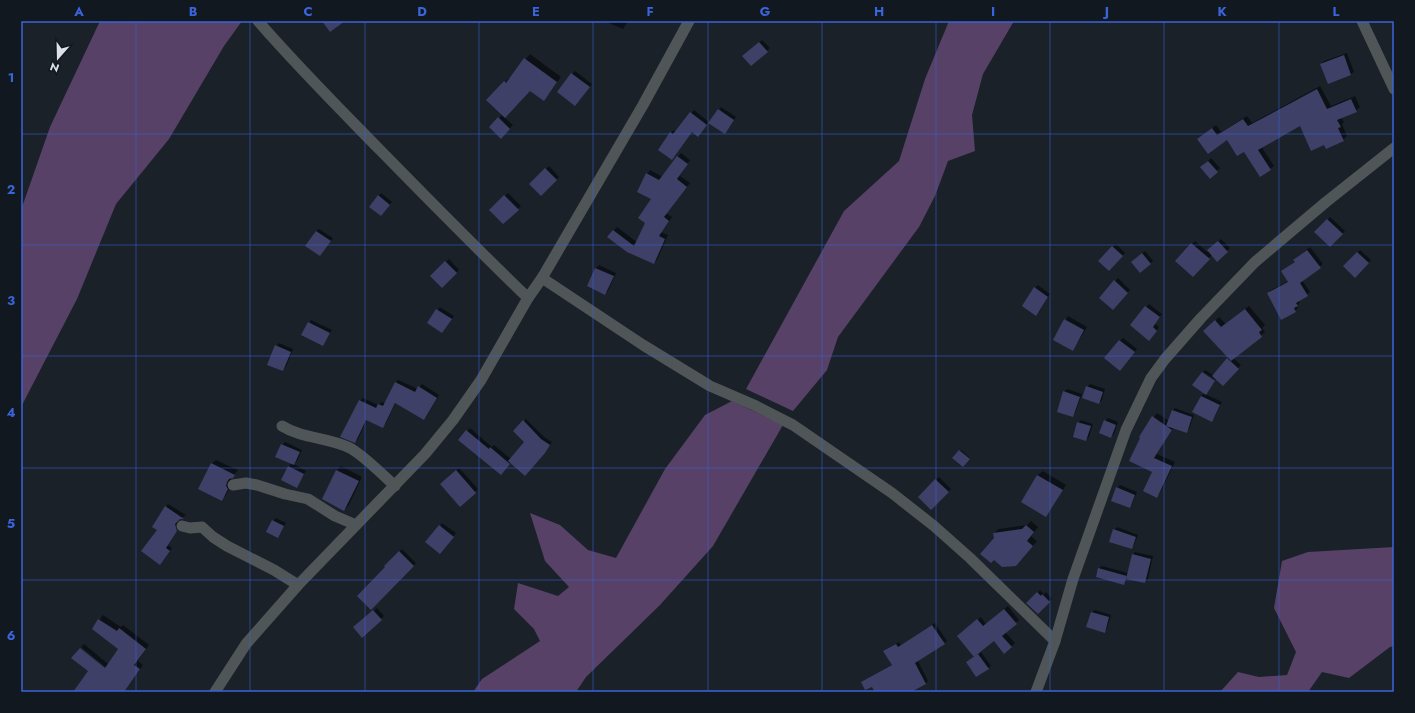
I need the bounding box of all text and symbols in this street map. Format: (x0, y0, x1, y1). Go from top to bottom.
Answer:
text: A (73, 2, 84, 21)
text: B (189, 2, 198, 21)
text: C (303, 2, 313, 21)
text: D (417, 2, 427, 21)
text: E (532, 2, 540, 21)
text: F (646, 2, 654, 21)
text: G (760, 2, 771, 21)
text: H (874, 2, 884, 21)
text: I (991, 2, 995, 21)
text: J (1102, 2, 1109, 21)
text: K (1217, 2, 1227, 21)
text: L (1333, 2, 1340, 21)
north arrow (38, 38, 78, 78)
text: N (48, 58, 61, 76)
text: 1 (8, 68, 14, 87)
text: 2 (7, 180, 15, 199)
text: 3 (7, 291, 15, 310)
text: 4 (6, 403, 16, 422)
text: 5 (7, 514, 15, 533)
text: 6 (7, 626, 16, 645)

